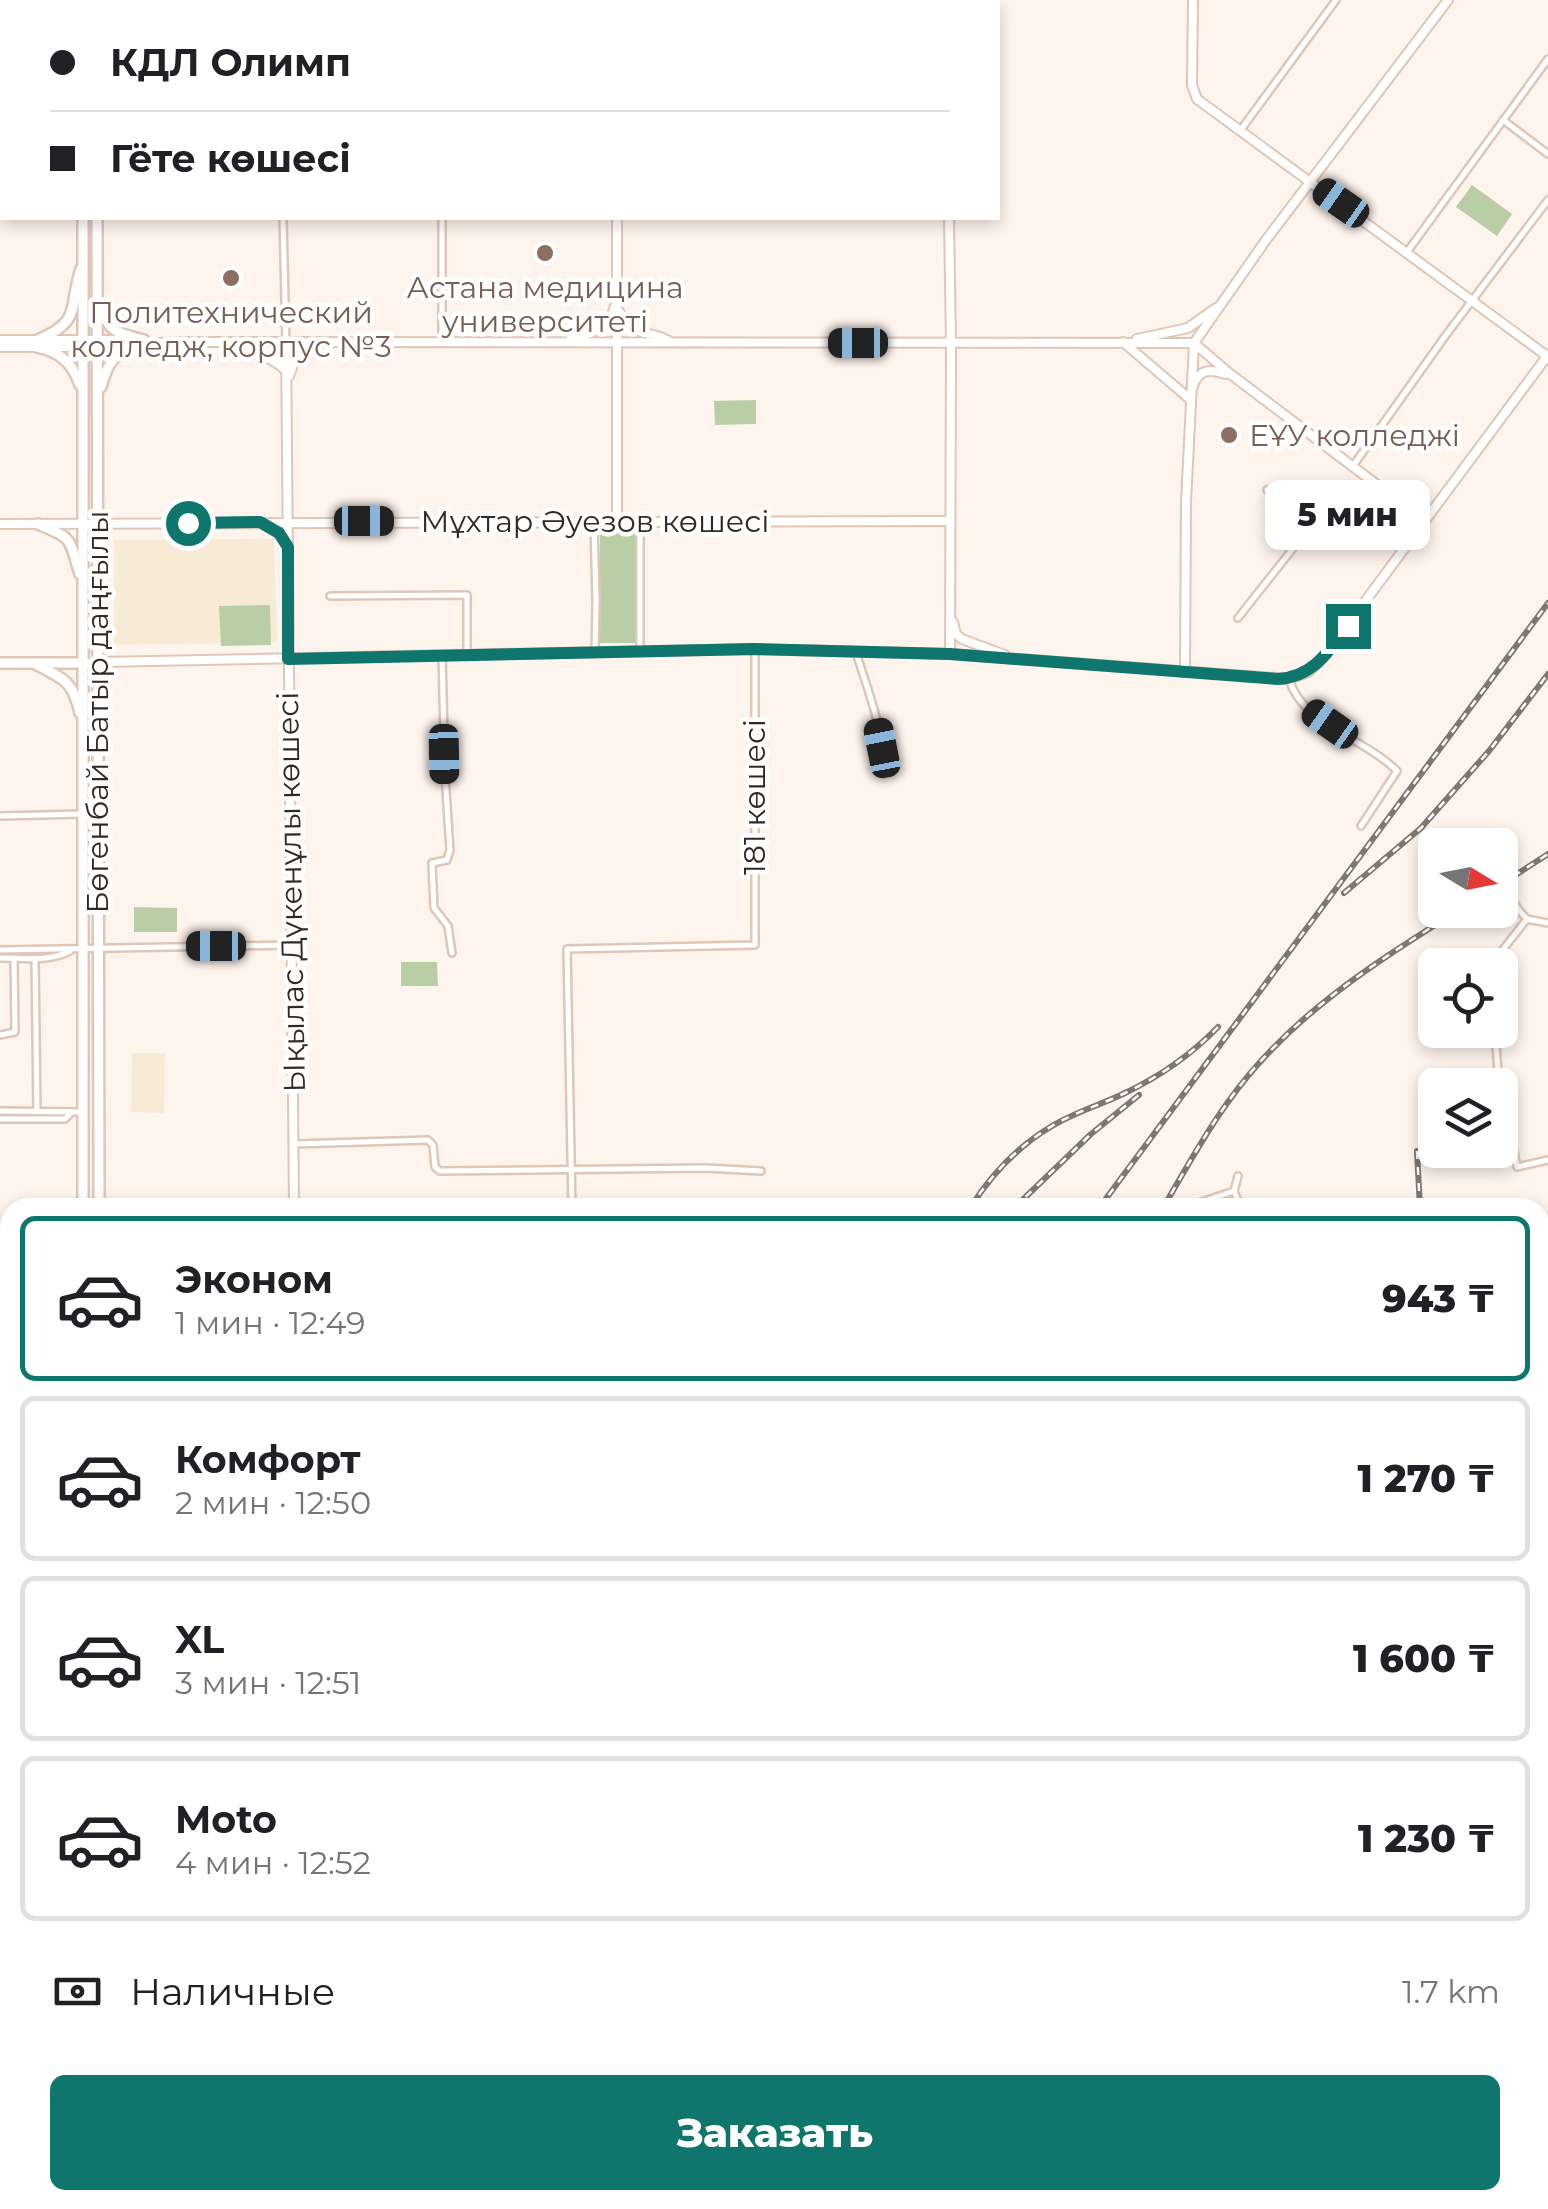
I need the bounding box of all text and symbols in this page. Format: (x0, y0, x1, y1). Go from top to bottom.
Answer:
text: КДЛ Олимп (110, 39, 351, 86)
text: Гёте көшесі (110, 135, 351, 182)
car (1308, 174, 1374, 232)
marker: Астана медицина университеті (534, 242, 556, 264)
marker: Политехнический колледж, корпус №3 (220, 267, 242, 289)
place label: Астана медицина университеті (406, 269, 684, 340)
place label: Политехнический колледж, корпус №3 (70, 294, 392, 365)
car (828, 328, 888, 358)
place label: ЕҰУ колледжі (1249, 417, 1460, 454)
marker: ЕҰУ колледжі (1218, 424, 1240, 446)
callout: 5 мин (1266, 481, 1430, 551)
text: 5 мин (1297, 495, 1398, 534)
route start (166, 501, 211, 546)
street label: Мұхтар Әуезов көшесі (421, 503, 769, 540)
car (334, 506, 394, 536)
street label: Бөгенбай Батыр даңғылы (79, 510, 116, 914)
route end (1326, 604, 1371, 649)
street label: Ықылас Дүкенұлы көшесі (269, 691, 313, 1093)
car (1297, 695, 1363, 753)
car (862, 716, 902, 780)
street label: 181 көшесі (736, 719, 773, 875)
car (428, 724, 460, 784)
north arrow (1418, 828, 1518, 928)
map controls (1418, 828, 1518, 1168)
car (186, 931, 246, 961)
button: locate (1418, 948, 1518, 1048)
button: layers (1418, 1068, 1518, 1168)
icon: car (55, 1254, 145, 1344)
text: Эконом (175, 1256, 333, 1303)
text: 943 ₸ (1382, 1275, 1495, 1322)
text: 1 мин · 12:49 (175, 1303, 366, 1342)
icon: car (55, 1434, 145, 1524)
text: Комфорт (175, 1436, 361, 1483)
text: 1 270 ₸ (1358, 1455, 1495, 1502)
text: 2 мин · 12:50 (175, 1483, 371, 1522)
icon: car (55, 1614, 145, 1704)
text: XL (175, 1616, 224, 1663)
text: 1 600 ₸ (1353, 1635, 1495, 1682)
text: 3 мин · 12:51 (175, 1663, 361, 1702)
icon: car (55, 1794, 145, 1884)
text: Moto (175, 1796, 277, 1843)
text: 1 230 ₸ (1358, 1815, 1495, 1862)
text: 4 мин · 12:52 (175, 1843, 371, 1882)
icon: cash (50, 1964, 105, 2019)
text: Наличные (130, 1968, 335, 2015)
text: 1.7 km (1402, 1972, 1500, 2011)
button: Заказать (50, 2075, 1500, 2190)

